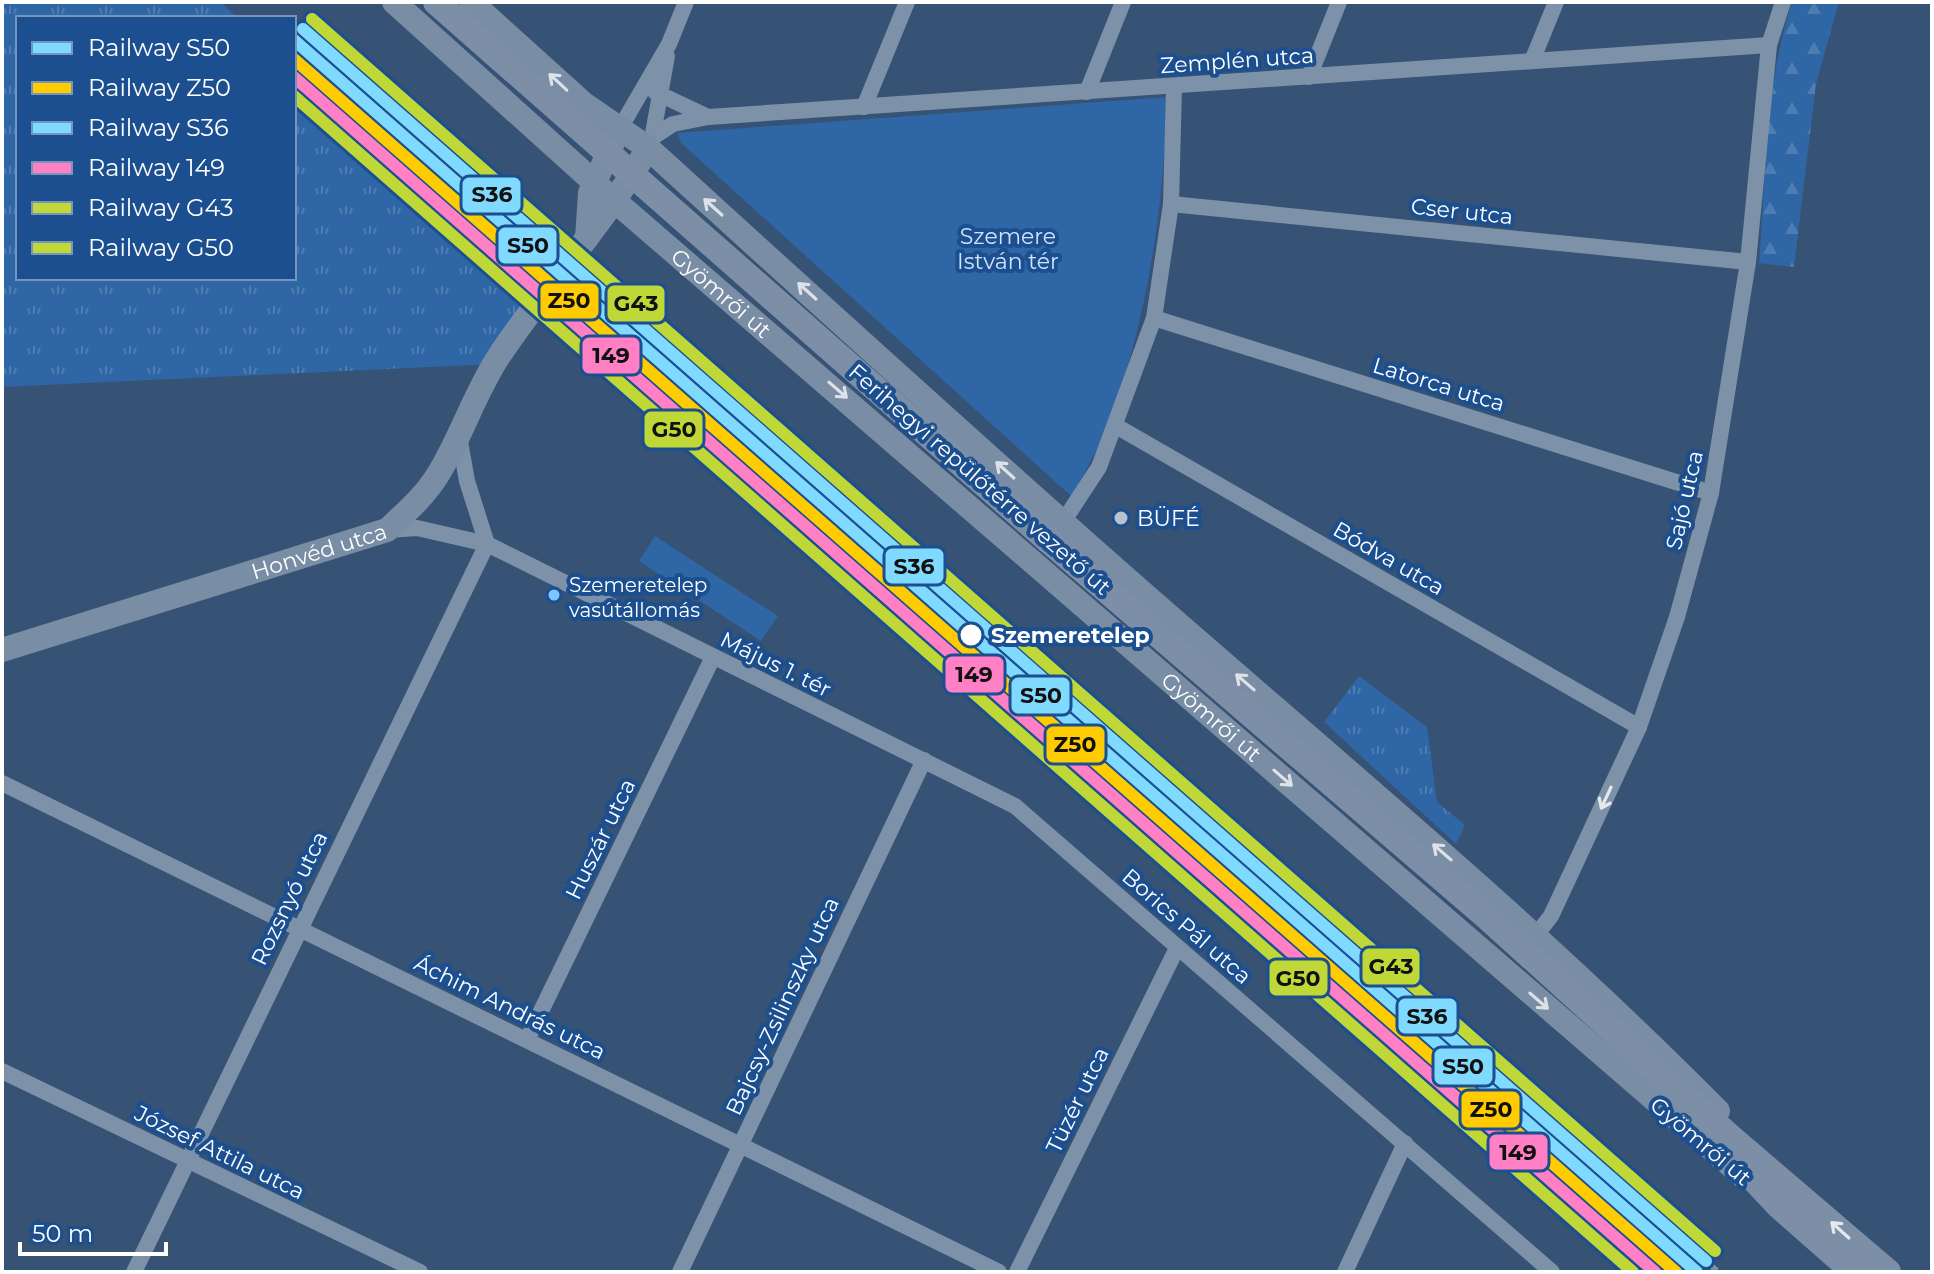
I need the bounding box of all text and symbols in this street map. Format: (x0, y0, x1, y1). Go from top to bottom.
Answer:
legend (16, 16, 296, 280)
text: Railway S50 (88, 33, 230, 62)
street label: Zemplén utca (1159, 42, 1315, 79)
one-way arrow (548, 72, 568, 91)
text: Railway Z50 (88, 73, 231, 102)
text: Railway S36 (88, 113, 229, 142)
text: Railway 149 (88, 153, 225, 182)
line badge: S36 (461, 176, 522, 214)
text: S36 (472, 181, 513, 208)
text: Railway G43 (88, 193, 234, 222)
street label: Cser utca (1410, 193, 1514, 230)
one-way arrow (704, 198, 724, 216)
park label: Szemere István tér (957, 223, 1059, 275)
line badge: S50 (497, 226, 558, 265)
text: S50 (507, 232, 549, 259)
text: Railway G50 (88, 233, 234, 262)
street label: Gyömrői út (665, 243, 777, 344)
line badge: Z50 (539, 282, 600, 320)
one-way arrow (797, 282, 817, 300)
line badge: G43 (606, 284, 666, 323)
text: Z50 (548, 287, 590, 314)
text: G43 (614, 290, 659, 317)
line badge: 149 (581, 336, 641, 375)
text: 149 (592, 342, 630, 369)
street label: Latorca utca (1370, 352, 1508, 417)
street label: Ferihegyi repülőtérre vezető út (843, 358, 1116, 601)
one-way arrow (827, 381, 847, 399)
line badge: G50 (643, 410, 704, 449)
text: G50 (652, 416, 697, 443)
street label: Sajó utca (1660, 448, 1709, 552)
one-way arrow (996, 461, 1016, 479)
place label: BÜFÉ (1137, 505, 1200, 532)
marker: BÜFÉ (1112, 509, 1130, 527)
street label: Bódva utca (1328, 516, 1449, 601)
street label: Honvéd utca (248, 518, 390, 585)
line badge: S36 (884, 547, 945, 585)
text: S36 (894, 553, 935, 580)
place label: Szemeretelep vasútállomás (569, 573, 707, 622)
marker: Szemeretelep vasútállomás (546, 587, 562, 603)
marker: Szemeretelep (958, 622, 984, 648)
place label: Szemeretelep (991, 622, 1150, 649)
street label: Május 1. tér (716, 626, 836, 703)
line badge: 149 (944, 655, 1005, 694)
text: 149 (955, 661, 993, 688)
street label: Gyömrői út (1156, 667, 1267, 768)
one-way arrow (1236, 673, 1256, 691)
line badge: S50 (1010, 676, 1071, 715)
text: S50 (1020, 682, 1062, 709)
line badge: Z50 (1045, 725, 1106, 764)
text: Z50 (1054, 731, 1096, 758)
one-way arrow (1273, 769, 1293, 787)
street label: Huszár utca (560, 774, 641, 904)
one-way arrow (1598, 786, 1613, 810)
street label: Rozsnyó utca (245, 827, 334, 970)
one-way arrow (1432, 843, 1452, 861)
street label: Borics Pál utca (1116, 863, 1257, 990)
street label: Bajcsy-Zsilinszky utca (720, 893, 845, 1119)
line badge: G43 (1361, 947, 1421, 986)
street label: Áchim András utca (410, 949, 610, 1065)
text: G43 (1369, 953, 1414, 980)
line badge: G50 (1268, 959, 1329, 997)
text: G50 (1276, 965, 1321, 992)
one-way arrow (1528, 992, 1548, 1010)
line badge: S36 (1397, 997, 1458, 1035)
text: S36 (1407, 1003, 1448, 1030)
street label: Tüzér utca (1040, 1043, 1115, 1158)
line badge: S50 (1433, 1047, 1494, 1086)
text: S50 (1442, 1053, 1484, 1080)
line badge: Z50 (1460, 1090, 1521, 1129)
street label: Gyömrői út (1645, 1091, 1757, 1191)
text: Z50 (1470, 1096, 1512, 1123)
street label: József Attila utca (130, 1099, 309, 1205)
line badge: 149 (1488, 1133, 1549, 1171)
text: 149 (1499, 1139, 1537, 1166)
scale bar (20, 1206, 166, 1256)
text: 50 m (32, 1219, 93, 1248)
one-way arrow (1831, 1221, 1851, 1239)

